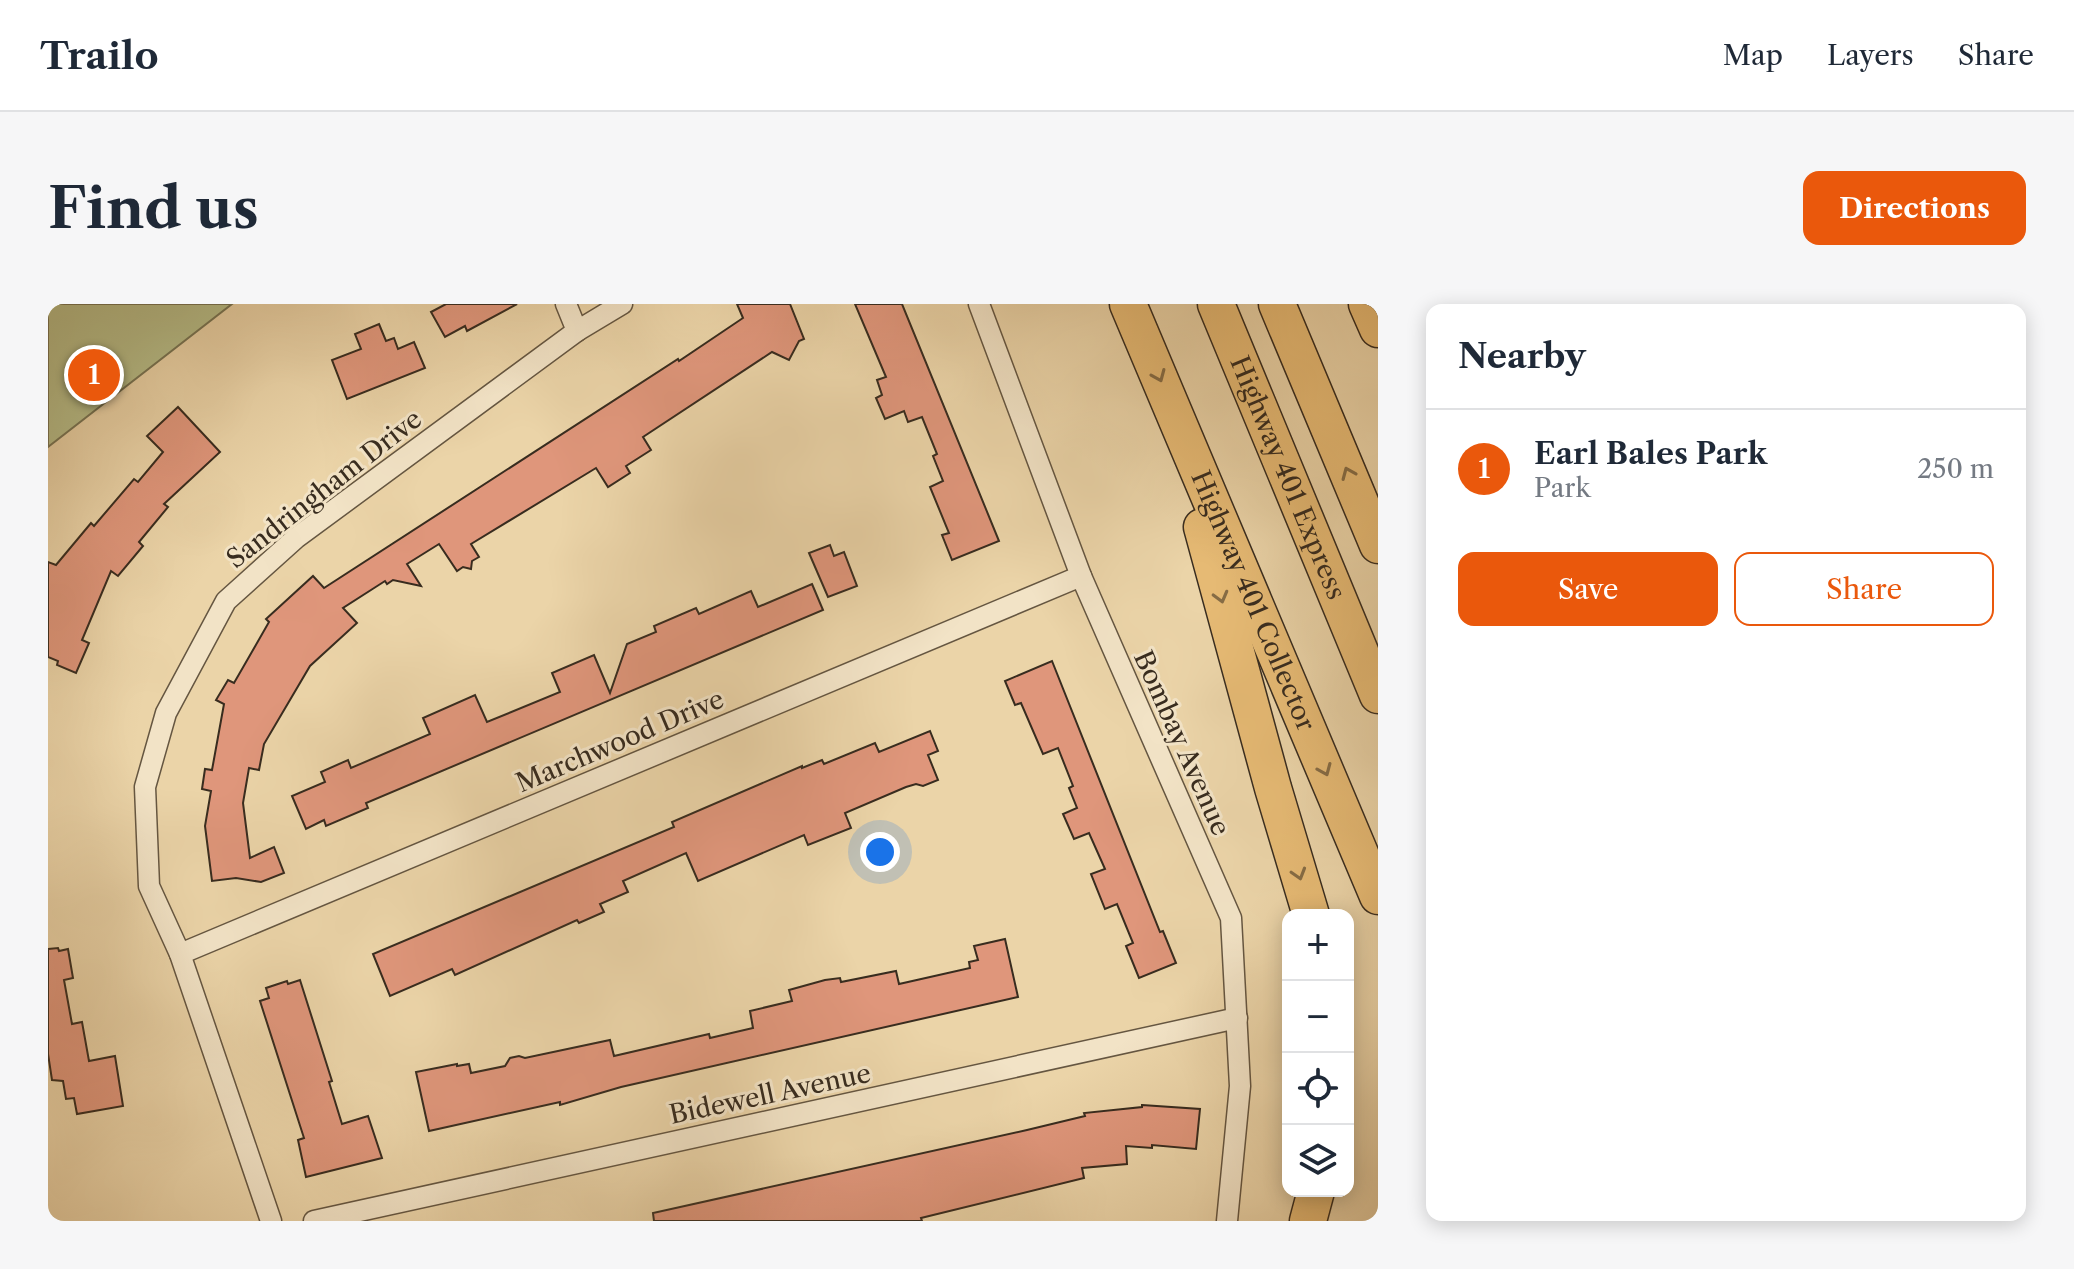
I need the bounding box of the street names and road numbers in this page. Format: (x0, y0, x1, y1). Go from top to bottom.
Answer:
street label: Highway 401 Express (1223, 351, 1353, 604)
street label: Sandringham Drive (220, 403, 428, 575)
street label: Highway 401 Collector (1184, 466, 1322, 735)
street label: Bombay Avenue (1127, 646, 1237, 840)
street label: Marchwood Drive (511, 683, 729, 799)
street label: Bidewell Avenue (666, 1057, 874, 1131)

